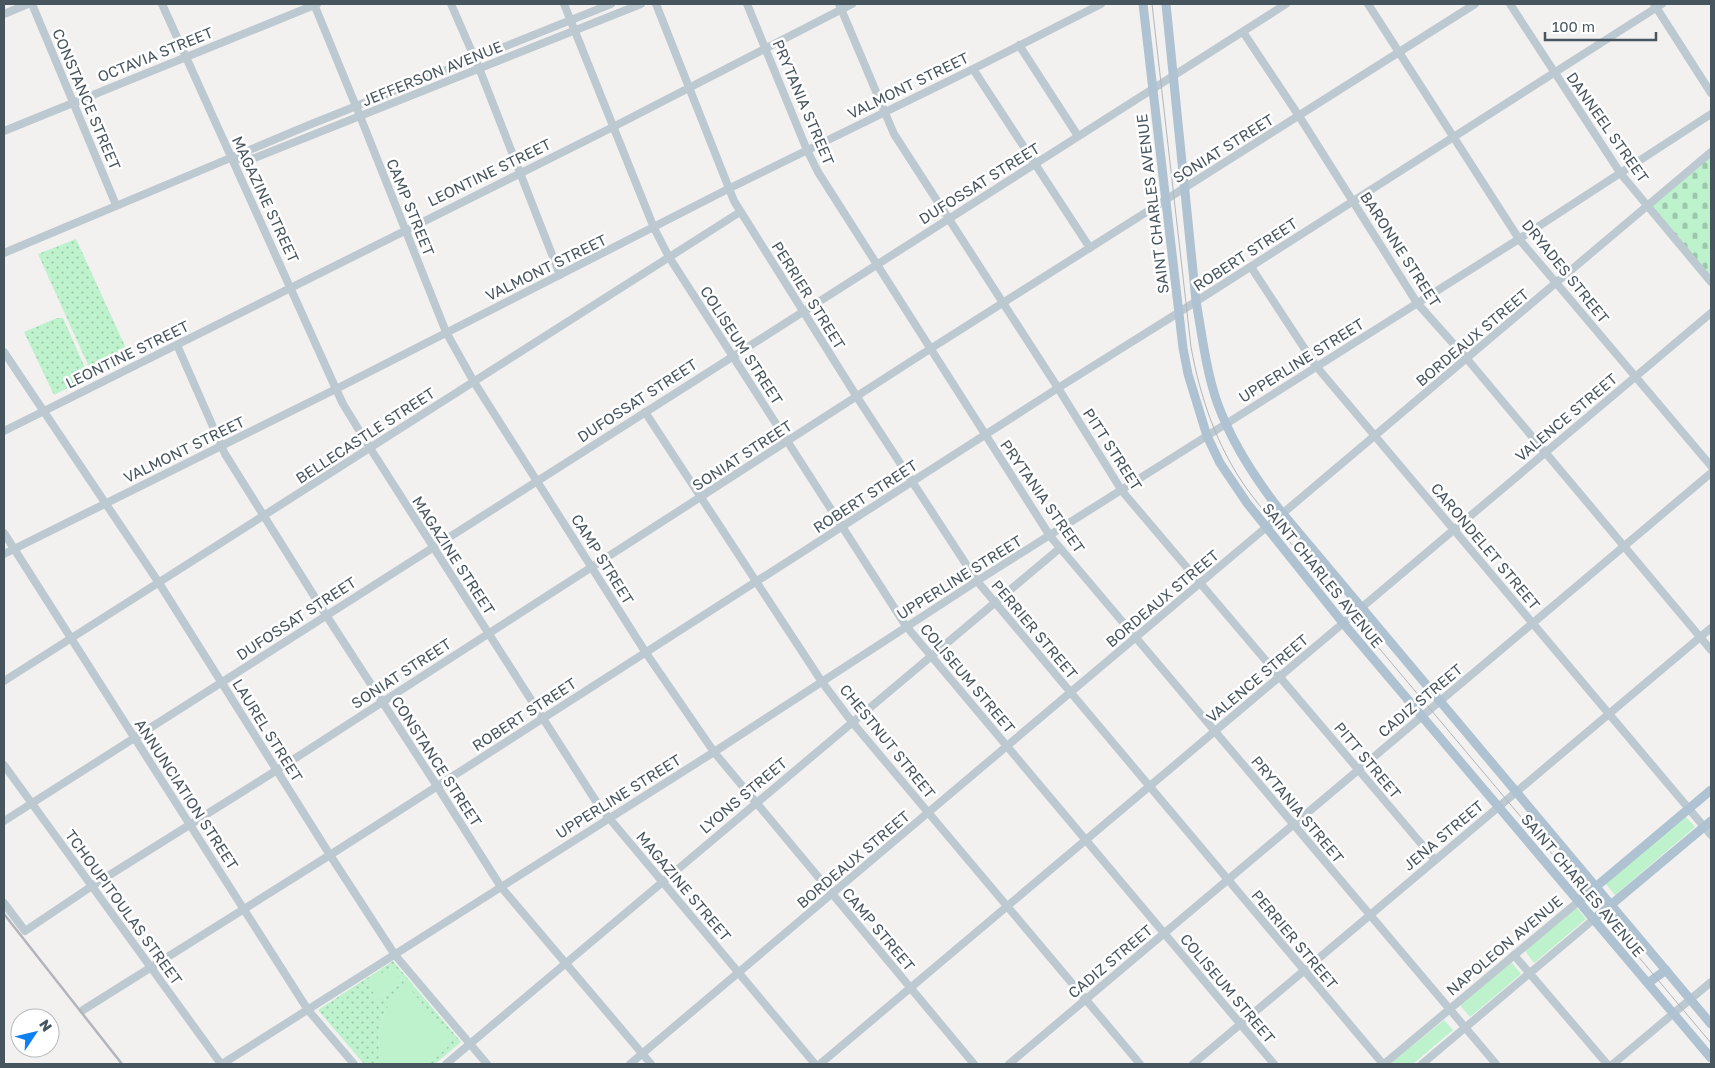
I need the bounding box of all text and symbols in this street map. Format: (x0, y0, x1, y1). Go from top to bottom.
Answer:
scale bar (1545, 10, 1656, 42)
text: 100 m (1552, 17, 1595, 35)
street label: OCTAVIA STREET (95, 23, 215, 85)
street label: CONSTANCE STREET (49, 26, 125, 172)
street label: JEFFERSON AVENUE (359, 37, 505, 109)
street label: PRYTANIA STREET (769, 37, 839, 167)
street label: VALMONT STREET (845, 48, 971, 122)
street label: DANNEEL STREET (1563, 68, 1653, 186)
street label: SONIAT STREET (1169, 110, 1277, 186)
street label: SAINT CHARLES AVENUE (1132, 113, 1172, 295)
street label: MAGAZINE STREET (229, 133, 303, 265)
street label: LEONTINE STREET (424, 134, 554, 210)
street label: DUFOSSAT STREET (915, 139, 1043, 227)
street label: CAMP STREET (383, 156, 439, 258)
street label: BARONNE STREET (1357, 188, 1445, 310)
street label: ROBERT STREET (1190, 214, 1300, 294)
street label: DRYADES STREET (1519, 216, 1613, 326)
street label: VALMONT STREET (483, 230, 609, 304)
street label: PERRIER STREET (769, 238, 849, 352)
street label: COLISEUM STREET (697, 282, 787, 408)
street label: BORDEAUX STREET (1412, 285, 1532, 389)
street label: UPPERLINE STREET (1235, 314, 1367, 406)
street label: LEONTINE STREET (62, 316, 192, 392)
street label: DUFOSSAT STREET (574, 355, 700, 445)
street label: VALENCE STREET (1511, 369, 1621, 465)
street label: BELLECASTLE STREET (292, 383, 438, 487)
street label: PITT STREET (1080, 405, 1146, 493)
street label: VALMONT STREET (121, 412, 247, 486)
street label: SONIAT STREET (689, 416, 795, 494)
street label: PRYTANIA STREET (997, 436, 1089, 556)
street label: ROBERT STREET (810, 456, 920, 536)
street label: CARONDELET STREET (1428, 479, 1544, 613)
street label: MAGAZINE STREET (409, 492, 499, 618)
street label: SAINT CHARLES AVENUE (1259, 499, 1387, 651)
street label: CAMP STREET (568, 510, 638, 608)
street label: UPPERLINE STREET (893, 531, 1025, 623)
street label: BORDEAUX STREET (1102, 546, 1222, 650)
street label: DUFOSSAT STREET (233, 573, 359, 663)
street label: PERRIER STREET (988, 576, 1082, 682)
street label: COLISEUM STREET (917, 620, 1019, 736)
street label: VALENCE STREET (1202, 630, 1312, 726)
street label: SONIAT STREET (348, 634, 454, 712)
street label: CADIZ STREET (1374, 659, 1466, 741)
street label: ROBERT STREET (469, 674, 579, 754)
street label: LAUREL STREET (229, 675, 307, 785)
street label: CHESTNUT STREET (836, 680, 940, 802)
street label: CONSTANCE STREET (388, 693, 486, 829)
street label: ANNUNCIATION STREET (132, 715, 242, 873)
street label: PITT STREET (1331, 718, 1405, 802)
street label: UPPERLINE STREET (552, 750, 684, 842)
street label: PRYTANIA STREET (1248, 752, 1348, 866)
street label: LYONS STREET (696, 753, 790, 837)
street label: JENA STREET (1399, 796, 1487, 874)
street label: BORDEAUX STREET (793, 807, 913, 911)
street label: SAINT CHARLES AVENUE (1518, 810, 1648, 960)
street label: TCHOUPITOULAS STREET (62, 826, 186, 988)
street label: MAGAZINE STREET (633, 827, 735, 945)
street label: CAMP STREET (839, 884, 919, 974)
street label: PERRIER STREET (1248, 886, 1342, 992)
street label: NAPOLEON AVENUE (1442, 891, 1566, 999)
street label: CADIZ STREET (1064, 920, 1156, 1002)
street label: COLISEUM STREET (1177, 930, 1279, 1046)
north arrow (10, 1008, 60, 1058)
text: N (36, 1016, 56, 1034)

